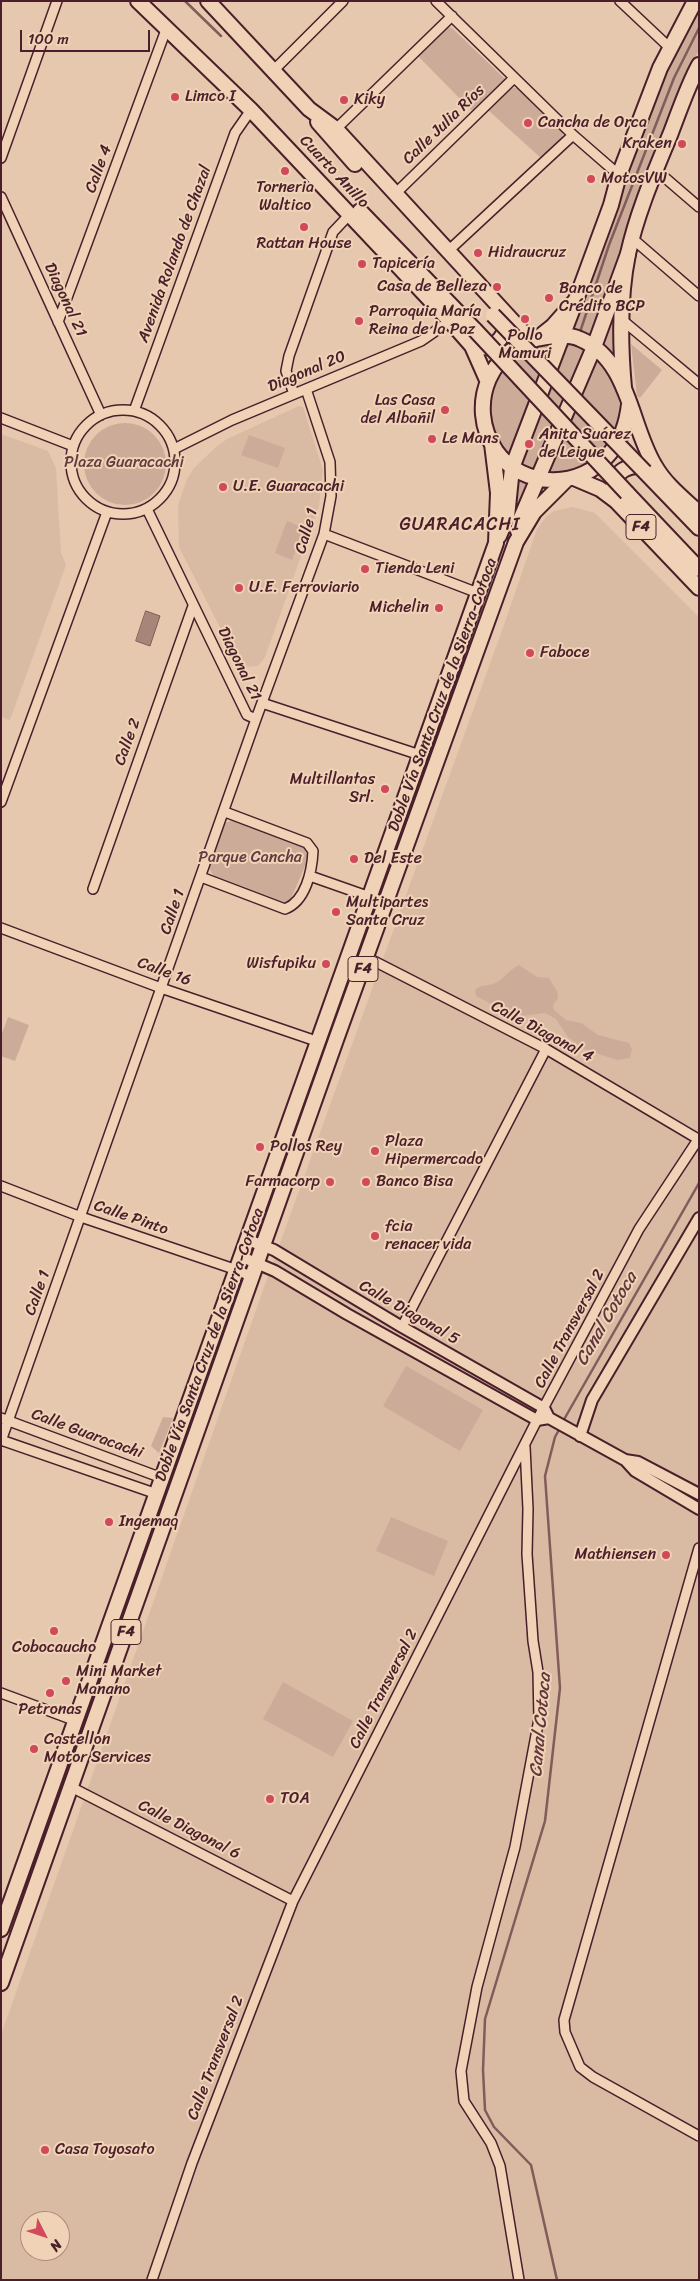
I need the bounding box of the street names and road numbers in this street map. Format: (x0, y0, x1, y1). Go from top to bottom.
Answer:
street label: Calle Julia Ríos (399, 81, 489, 169)
street label: Cuarto Anillo (295, 131, 373, 213)
street label: Calle 4 (82, 142, 116, 196)
street label: Avenida Rolando de Chazal (134, 163, 216, 345)
street label: Diagonal 21 (40, 260, 90, 340)
street label: Diagonal 20 (265, 347, 349, 397)
street label: Calle 1 (291, 506, 323, 556)
road number: F4 (626, 514, 656, 540)
street label: Doble Vía Santa Cruz de la Sierra-Cotoca (384, 556, 502, 834)
street label: Diagonal 21 (213, 624, 265, 704)
street label: Calle 2 (111, 716, 145, 768)
street label: Calle 1 (156, 887, 190, 937)
street label: Calle 16 (135, 953, 193, 991)
road number: F4 (348, 956, 378, 982)
street label: Calle Diagonal 4 (488, 997, 596, 1067)
street label: Calle Pinto (91, 1196, 171, 1240)
street label: Doble Vía Santa Cruz de la Sierra-Cotoca (151, 1206, 269, 1484)
street label: Calle Transversal 2 (531, 1266, 609, 1392)
street label: Calle 1 (21, 1268, 55, 1318)
street label: Calle Diagonal 5 (355, 1277, 463, 1349)
street label: Calle Guaracachi (29, 1405, 145, 1463)
road number: F4 (111, 1620, 141, 1644)
street label: Calle Transversal 2 (346, 1626, 422, 1752)
street label: Calle Diagonal 6 (135, 1796, 243, 1864)
street label: Calle Transversal 2 (183, 1993, 249, 2123)

